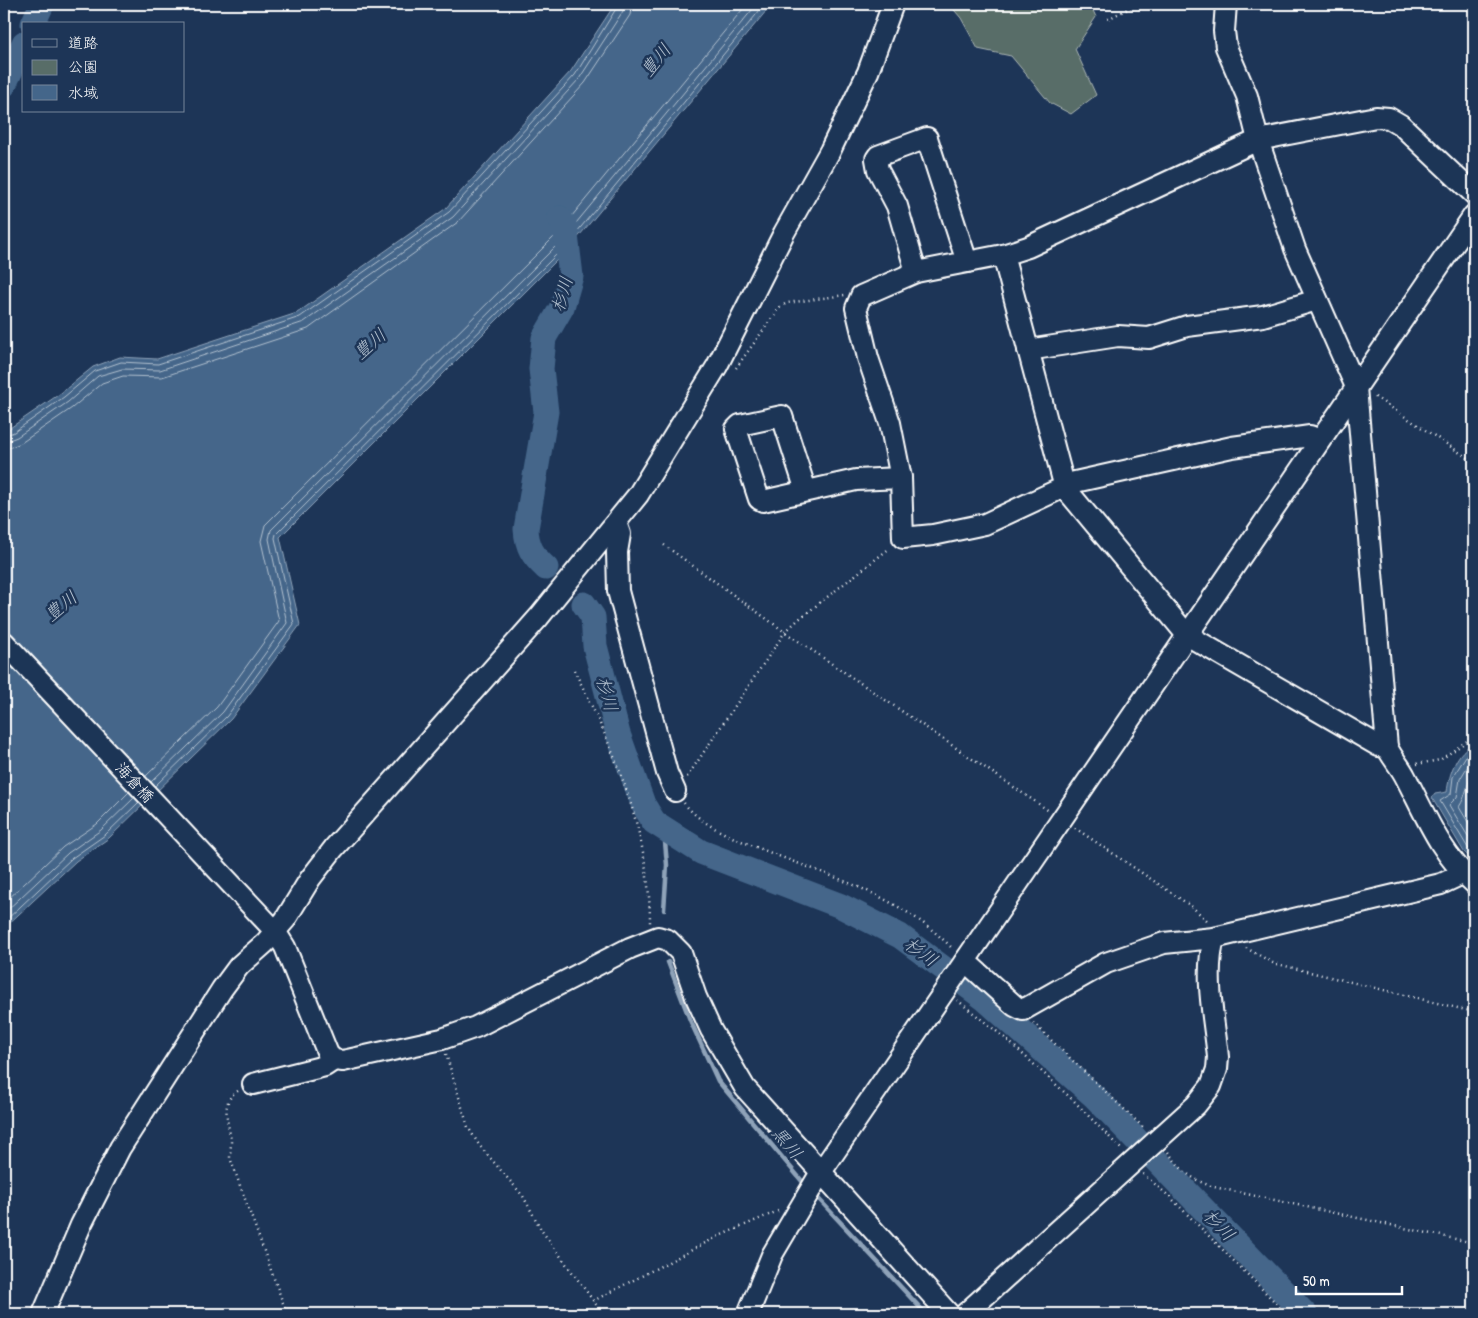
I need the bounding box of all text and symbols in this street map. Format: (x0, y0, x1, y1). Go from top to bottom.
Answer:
legend (22, 22, 185, 112)
text: 道路 (68, 32, 98, 53)
water label: 豊川 (634, 38, 677, 82)
text: 公園 (68, 56, 98, 77)
text: 水域 (68, 82, 98, 103)
water label: 杉川 (545, 273, 578, 315)
water label: 豊川 (348, 322, 391, 365)
water label: 豊川 (39, 585, 83, 627)
water label: 杉川 (591, 673, 624, 714)
street label: 海倉橋 (111, 757, 159, 807)
water label: 杉川 (899, 931, 943, 972)
water label: 黒川 (766, 1121, 809, 1165)
water label: 杉川 (1198, 1203, 1241, 1246)
scale bar (1296, 1263, 1402, 1295)
text: 50 m (1303, 1270, 1330, 1291)

